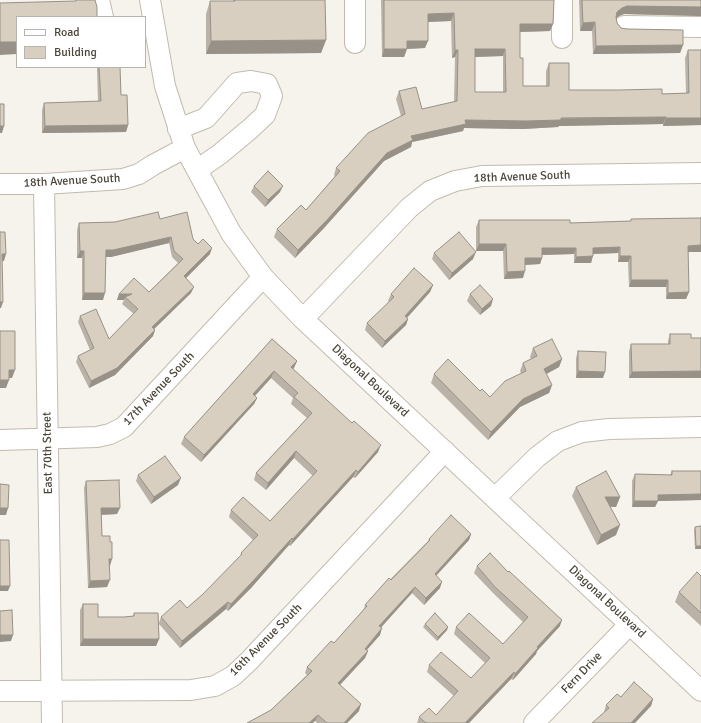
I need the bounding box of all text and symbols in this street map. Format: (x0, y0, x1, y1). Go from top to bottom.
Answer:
legend (16, 16, 146, 68)
text: Road (54, 25, 80, 40)
text: Building (54, 45, 97, 60)
street label: 18th Avenue South (473, 168, 571, 186)
street label: 18th Avenue South (23, 171, 121, 191)
street label: Diagonal Boulevard (329, 342, 411, 420)
street label: 17th Avenue South (120, 349, 198, 429)
street label: East 70th Street (40, 412, 56, 494)
street label: Diagonal Boulevard (566, 563, 648, 641)
street label: 16th Avenue South (227, 601, 305, 679)
street label: Fern Drive (559, 649, 605, 697)

